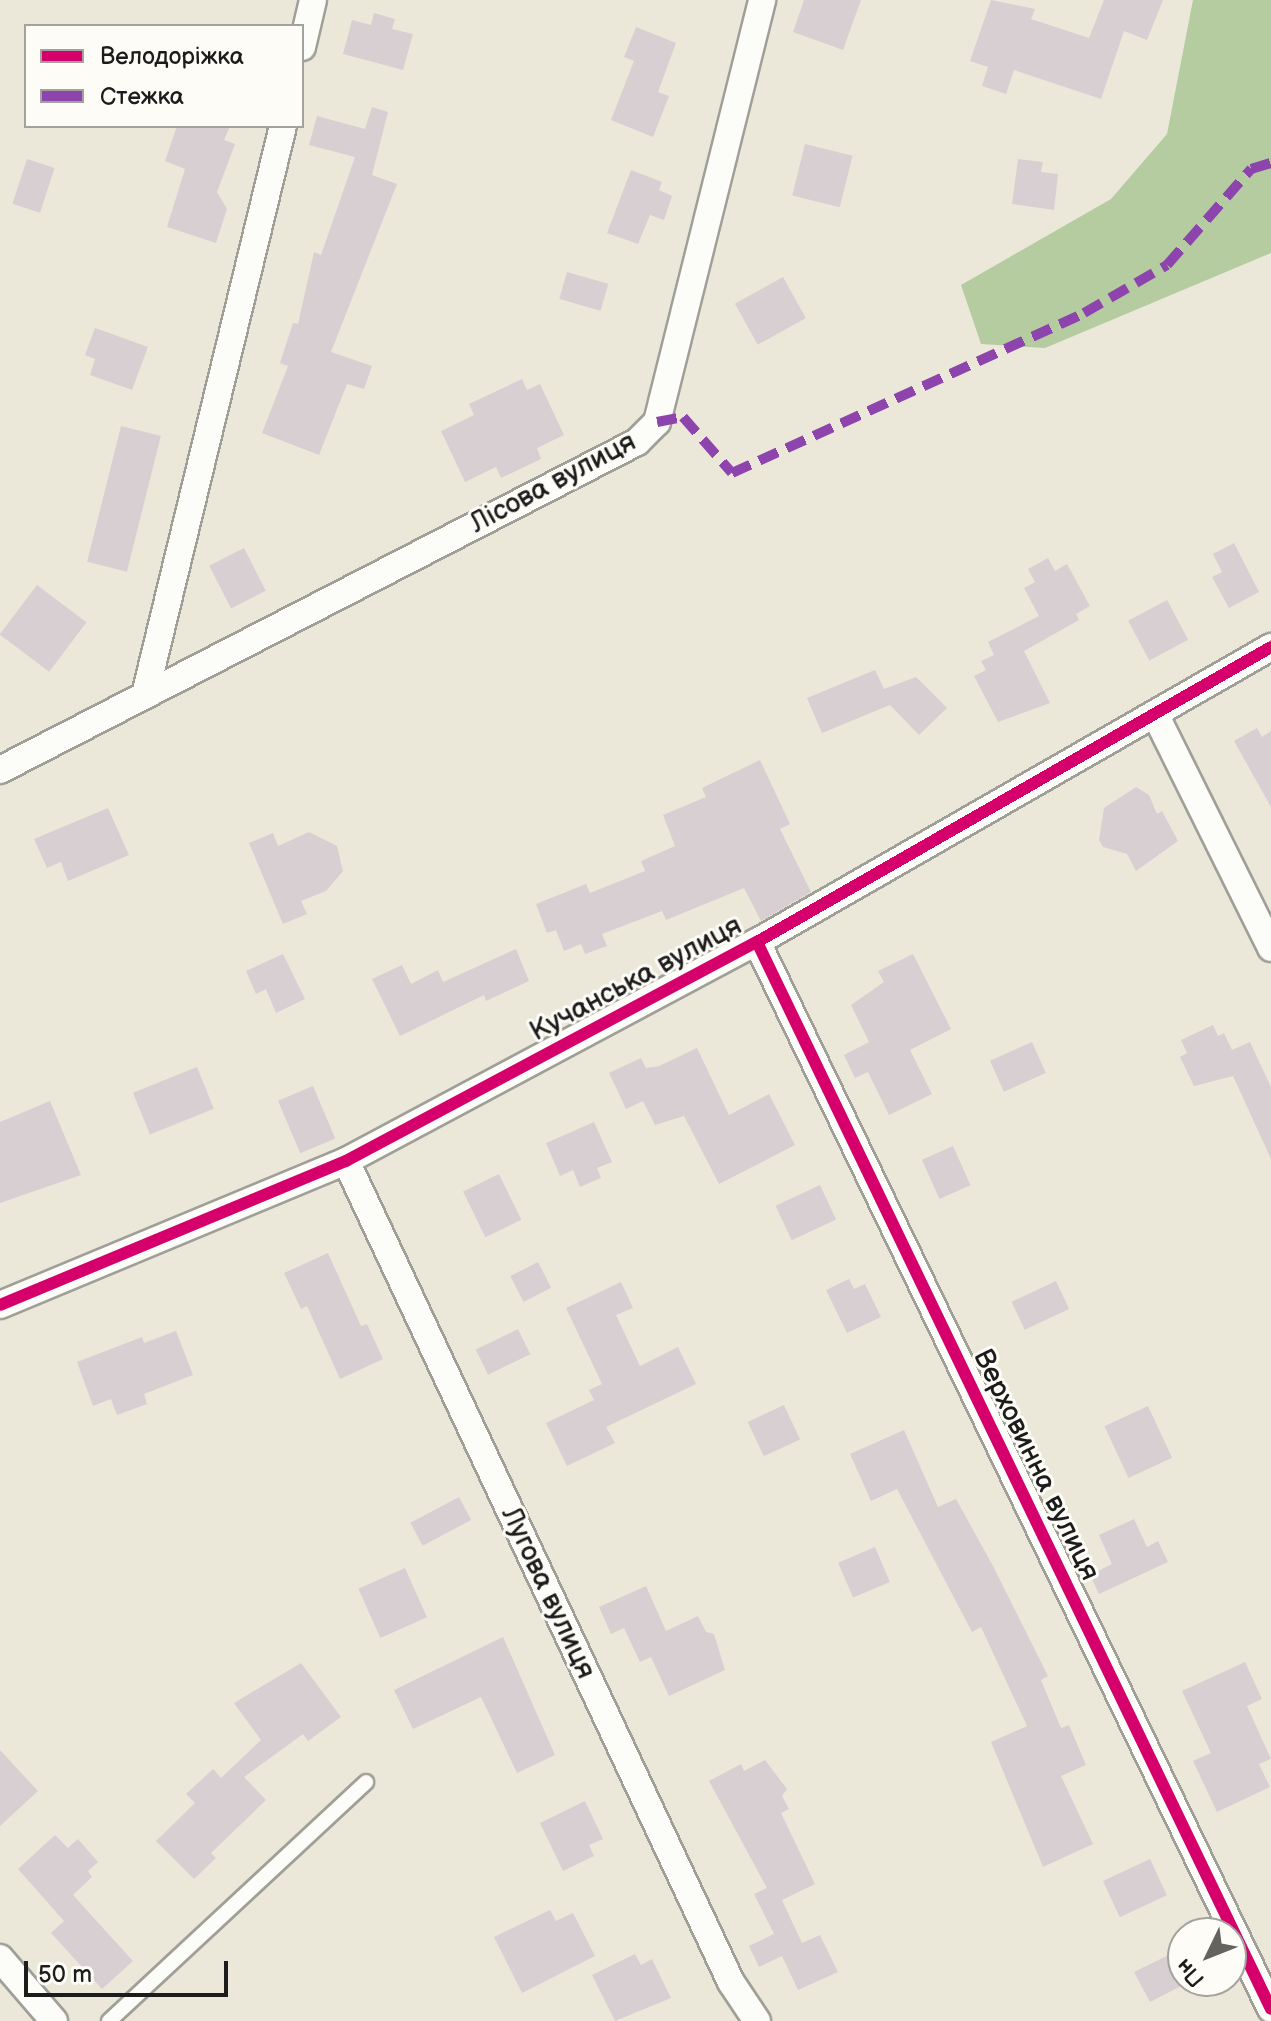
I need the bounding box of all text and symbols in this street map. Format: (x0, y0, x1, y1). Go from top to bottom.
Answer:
legend (24, 24, 304, 128)
text: Велодоріжка (100, 42, 244, 71)
text: Стежка (100, 82, 184, 111)
street label: Лісова вулиця (464, 425, 642, 541)
street label: Кучанська вулиця (524, 909, 748, 1049)
street label: Верховинна вулиця (965, 1344, 1107, 1586)
street label: Лугова вулиця (494, 1502, 602, 1684)
north arrow (1167, 1917, 1247, 1997)
scale bar (28, 1945, 232, 1995)
text: Пн (1171, 1952, 1210, 1992)
text: 50 m (38, 1960, 92, 1989)

